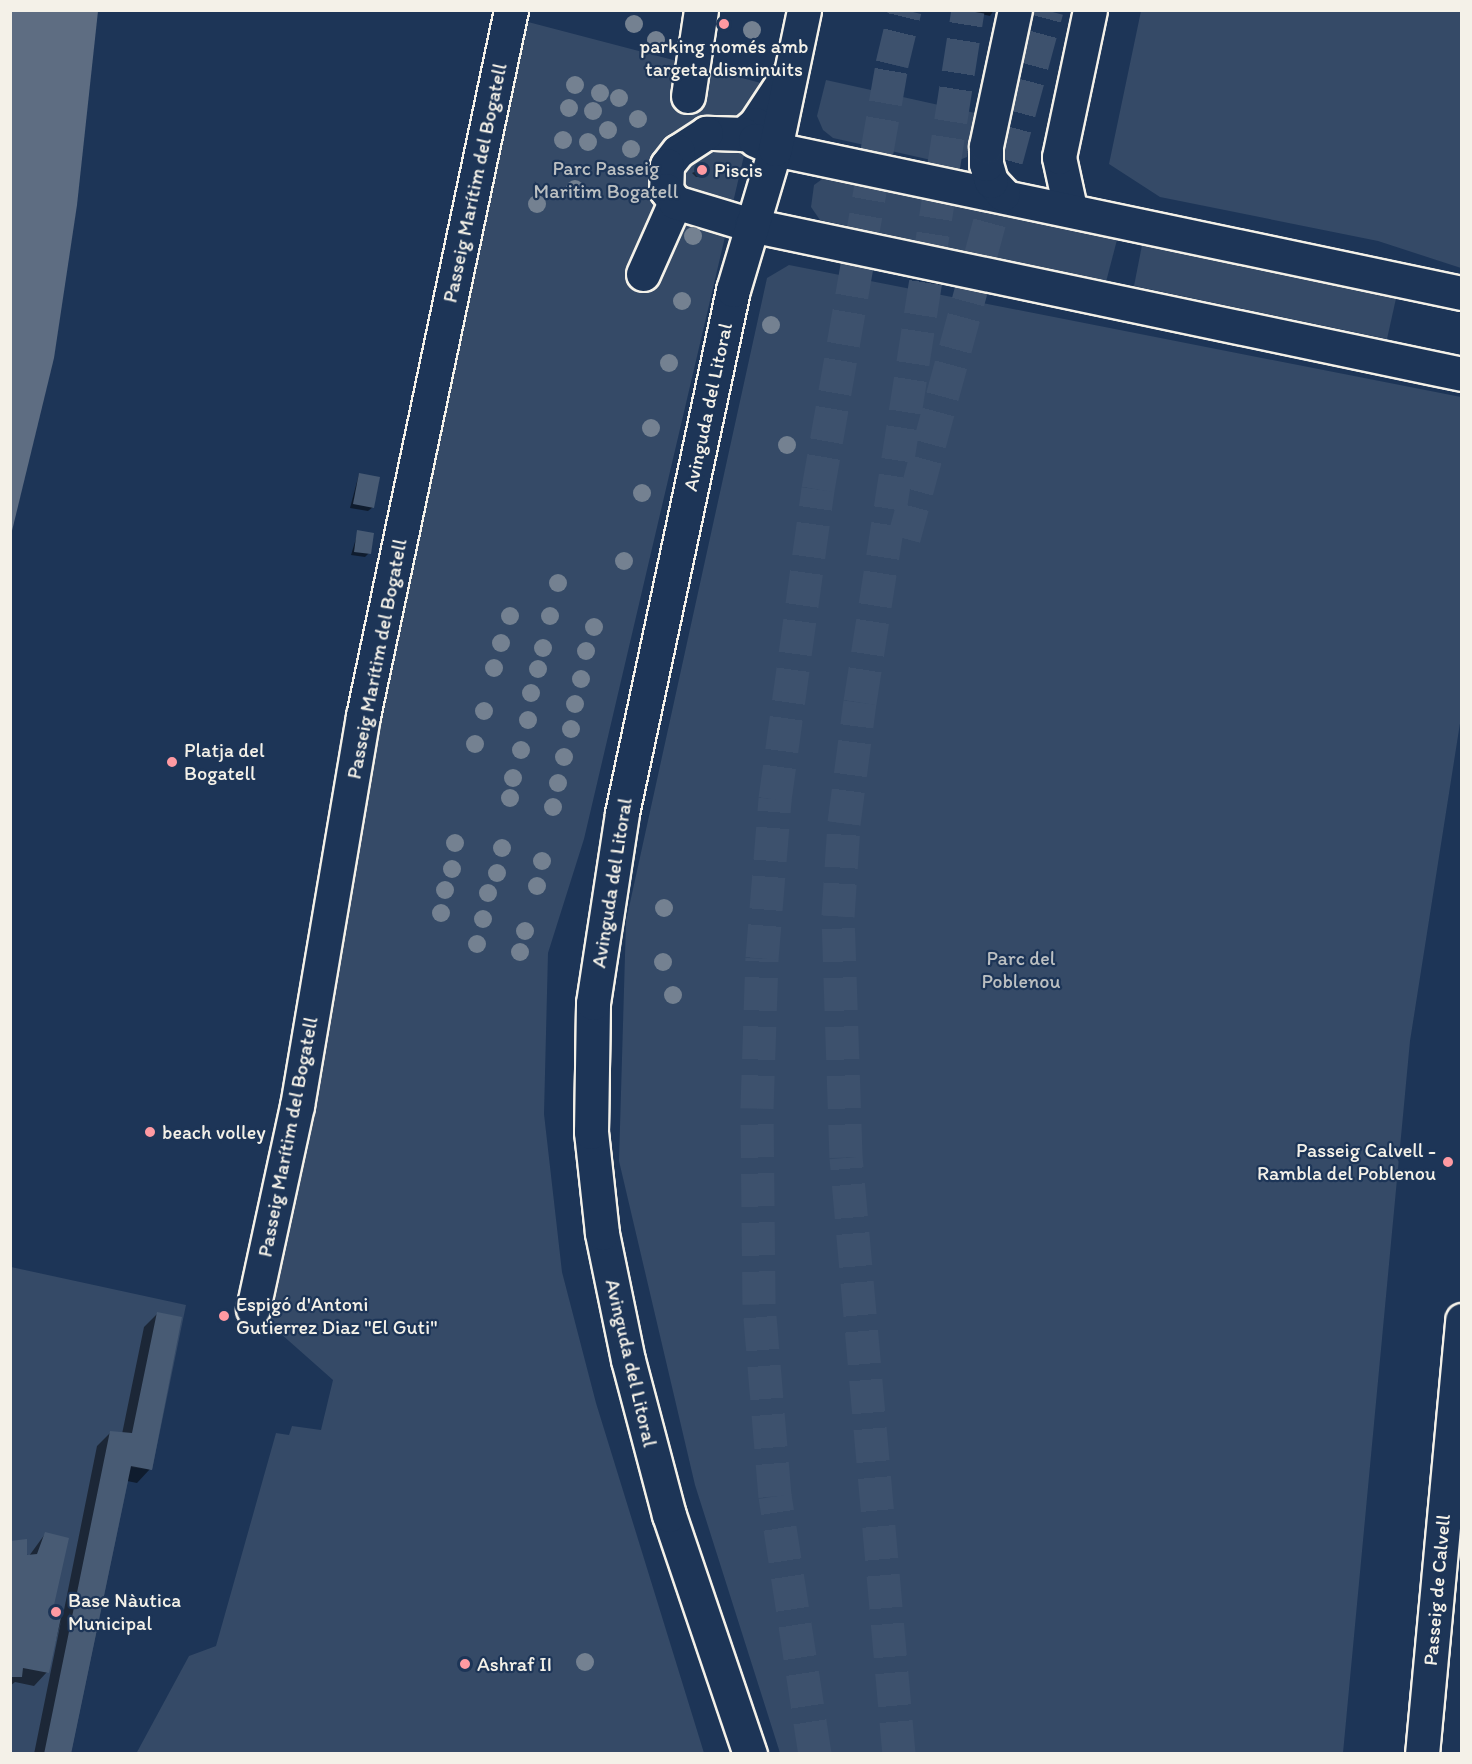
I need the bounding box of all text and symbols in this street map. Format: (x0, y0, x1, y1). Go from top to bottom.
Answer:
marker: parking només amb targeta disminuits (717, 17, 731, 31)
place label: parking només amb targeta disminuits (640, 34, 808, 81)
street label: Passeig Marítim del Bogatell (438, 61, 512, 305)
park label: Parc Passeig Maritim Bogatell (534, 157, 678, 204)
place label: Piscis (714, 158, 763, 182)
marker: Piscis (695, 163, 709, 177)
street label: Avinguda del Litoral (678, 320, 738, 494)
street label: Passeig Marítim del Bogatell (342, 537, 412, 781)
place label: Platja del Bogatell (184, 738, 264, 785)
marker: Platja del Bogatell (165, 755, 179, 769)
street label: Avinguda del Litoral (587, 796, 637, 970)
park label: Parc del Poblenou (981, 946, 1061, 993)
street label: Passeig Marítim del Bogatell (253, 1015, 323, 1259)
place label: beach volley (162, 1120, 266, 1144)
marker: beach volley (143, 1125, 157, 1139)
place label: Passeig Calvell - Rambla del Poblenou (1256, 1138, 1436, 1185)
marker: Passeig Calvell - Rambla del Poblenou (1441, 1155, 1455, 1169)
street label: Avinguda del Litoral (600, 1277, 662, 1449)
place label: Espigó d'Antoni Gutierrez Diaz "El Guti" (236, 1292, 437, 1339)
marker: Espigó d'Antoni Gutierrez Diaz "El Guti" (217, 1309, 231, 1323)
street label: Passeig de Calvell (1418, 1513, 1456, 1667)
place label: Base Nàutica Municipal (68, 1588, 181, 1635)
marker: Base Nàutica Municipal (49, 1605, 63, 1619)
place label: Ashraf II (477, 1652, 552, 1676)
marker: Ashraf II (458, 1657, 472, 1671)

